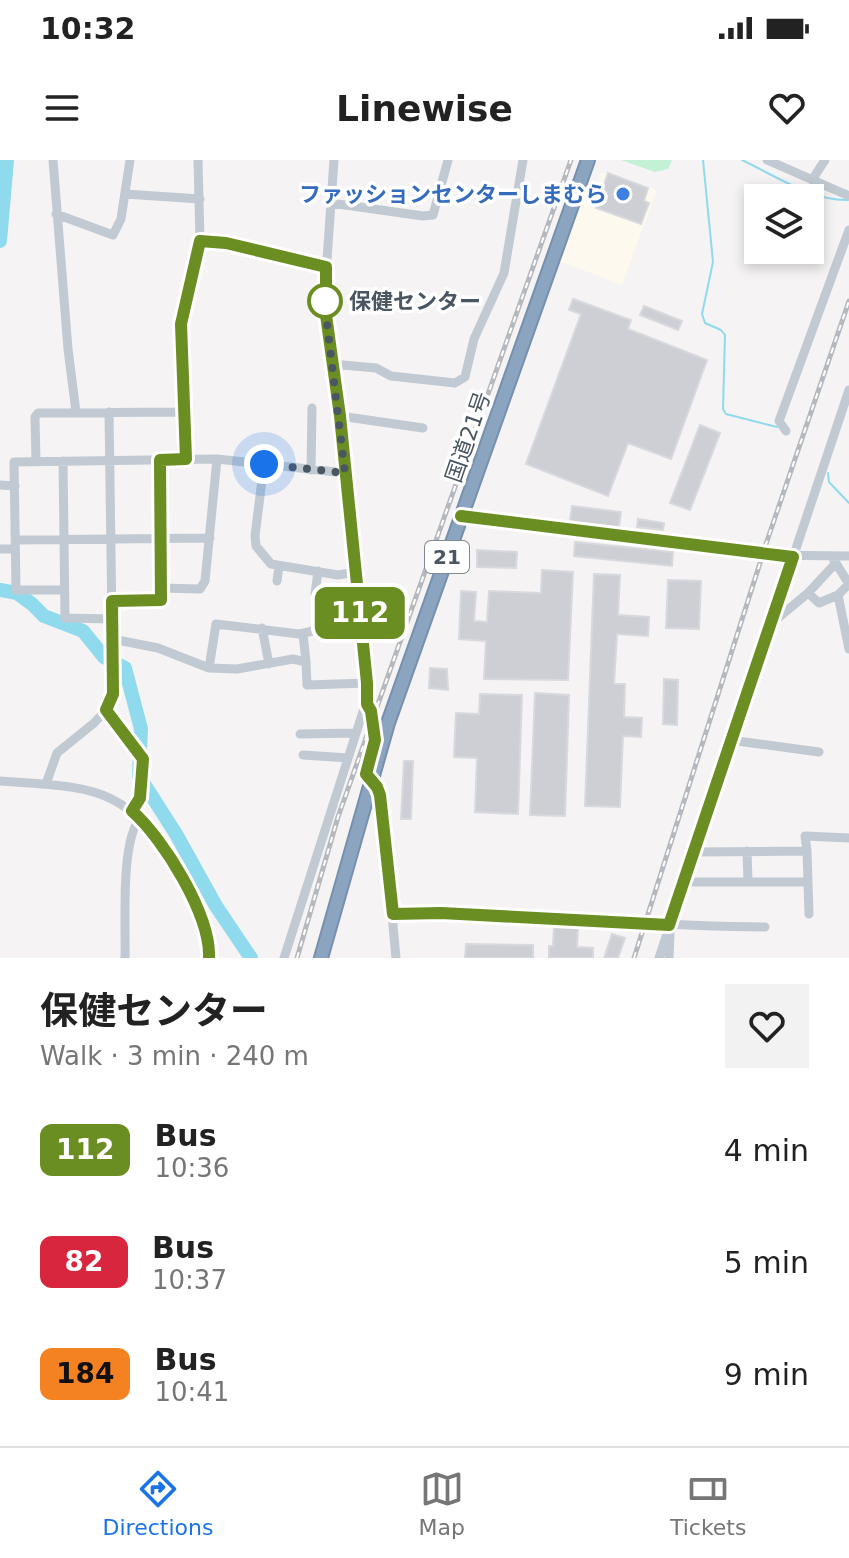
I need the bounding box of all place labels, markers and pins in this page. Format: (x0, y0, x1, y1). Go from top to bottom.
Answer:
place label: ファッションセンターしまむら (299, 182, 607, 207)
marker: ファッションセンターしまむら (614, 185, 632, 203)
marker: 保健センター (308, 284, 342, 318)
place label: 保健センター (349, 289, 481, 314)

